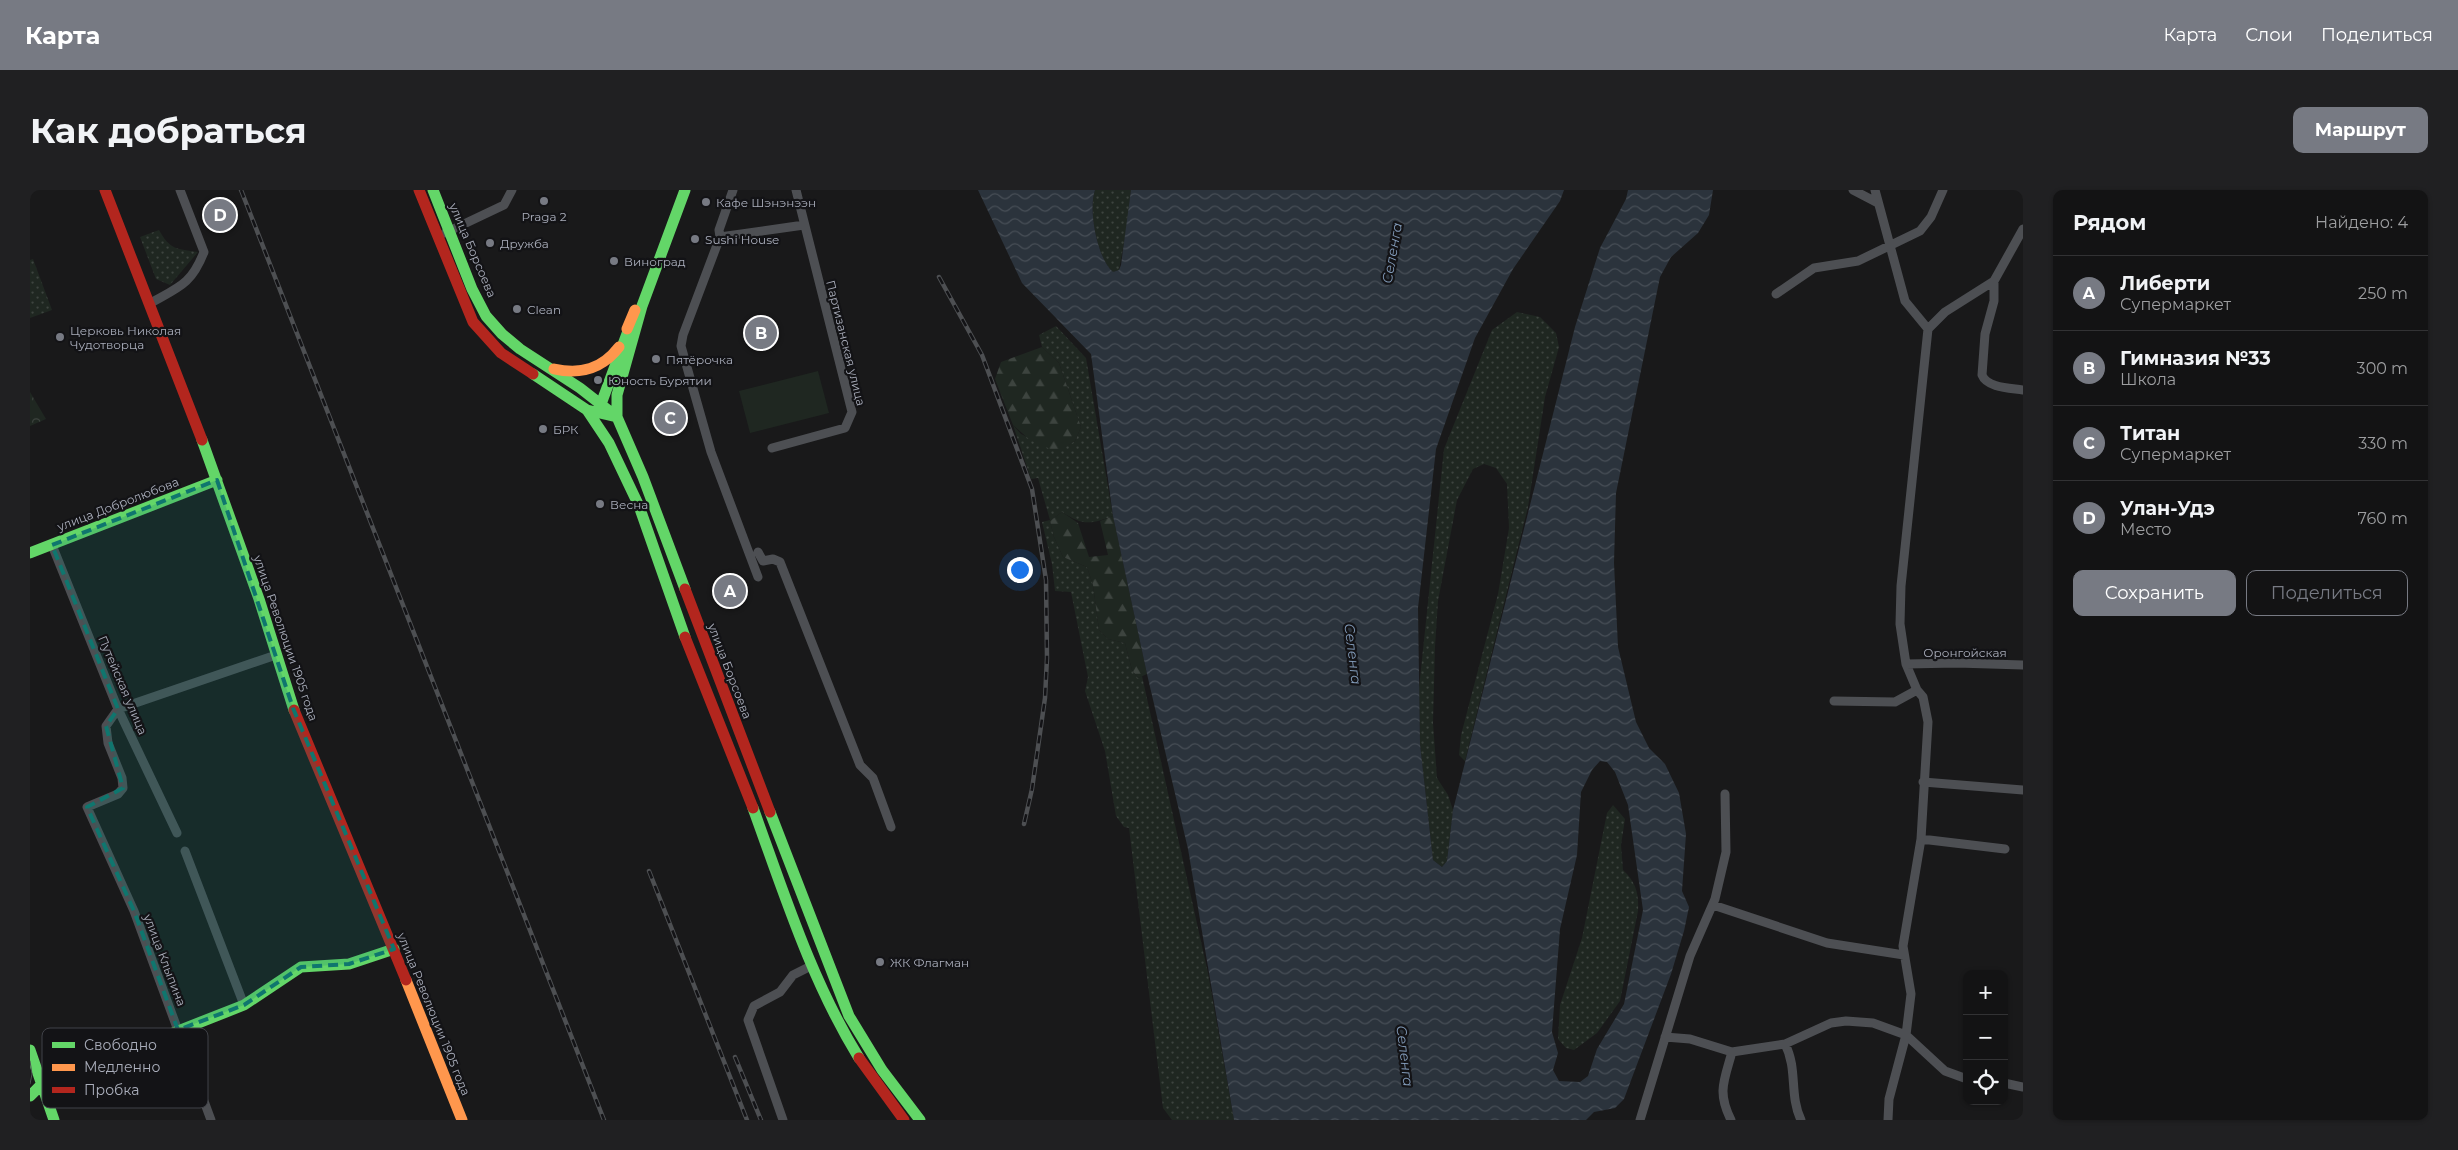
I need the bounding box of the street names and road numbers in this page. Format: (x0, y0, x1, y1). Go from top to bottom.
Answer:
street label: улица Борсоева (446, 200, 500, 300)
street label: Партизанская улица (823, 279, 869, 407)
street label: улица Добролюбова (54, 474, 181, 534)
street label: улица Революции 1905 года (250, 552, 321, 723)
street label: улица Борсоева (705, 620, 755, 721)
street label: Путейская улица (95, 633, 151, 737)
street label: Оронгойская (1923, 645, 2007, 660)
street label: улица Клыпина (140, 911, 189, 1008)
street label: улица Революции 1905 года (394, 929, 474, 1098)

